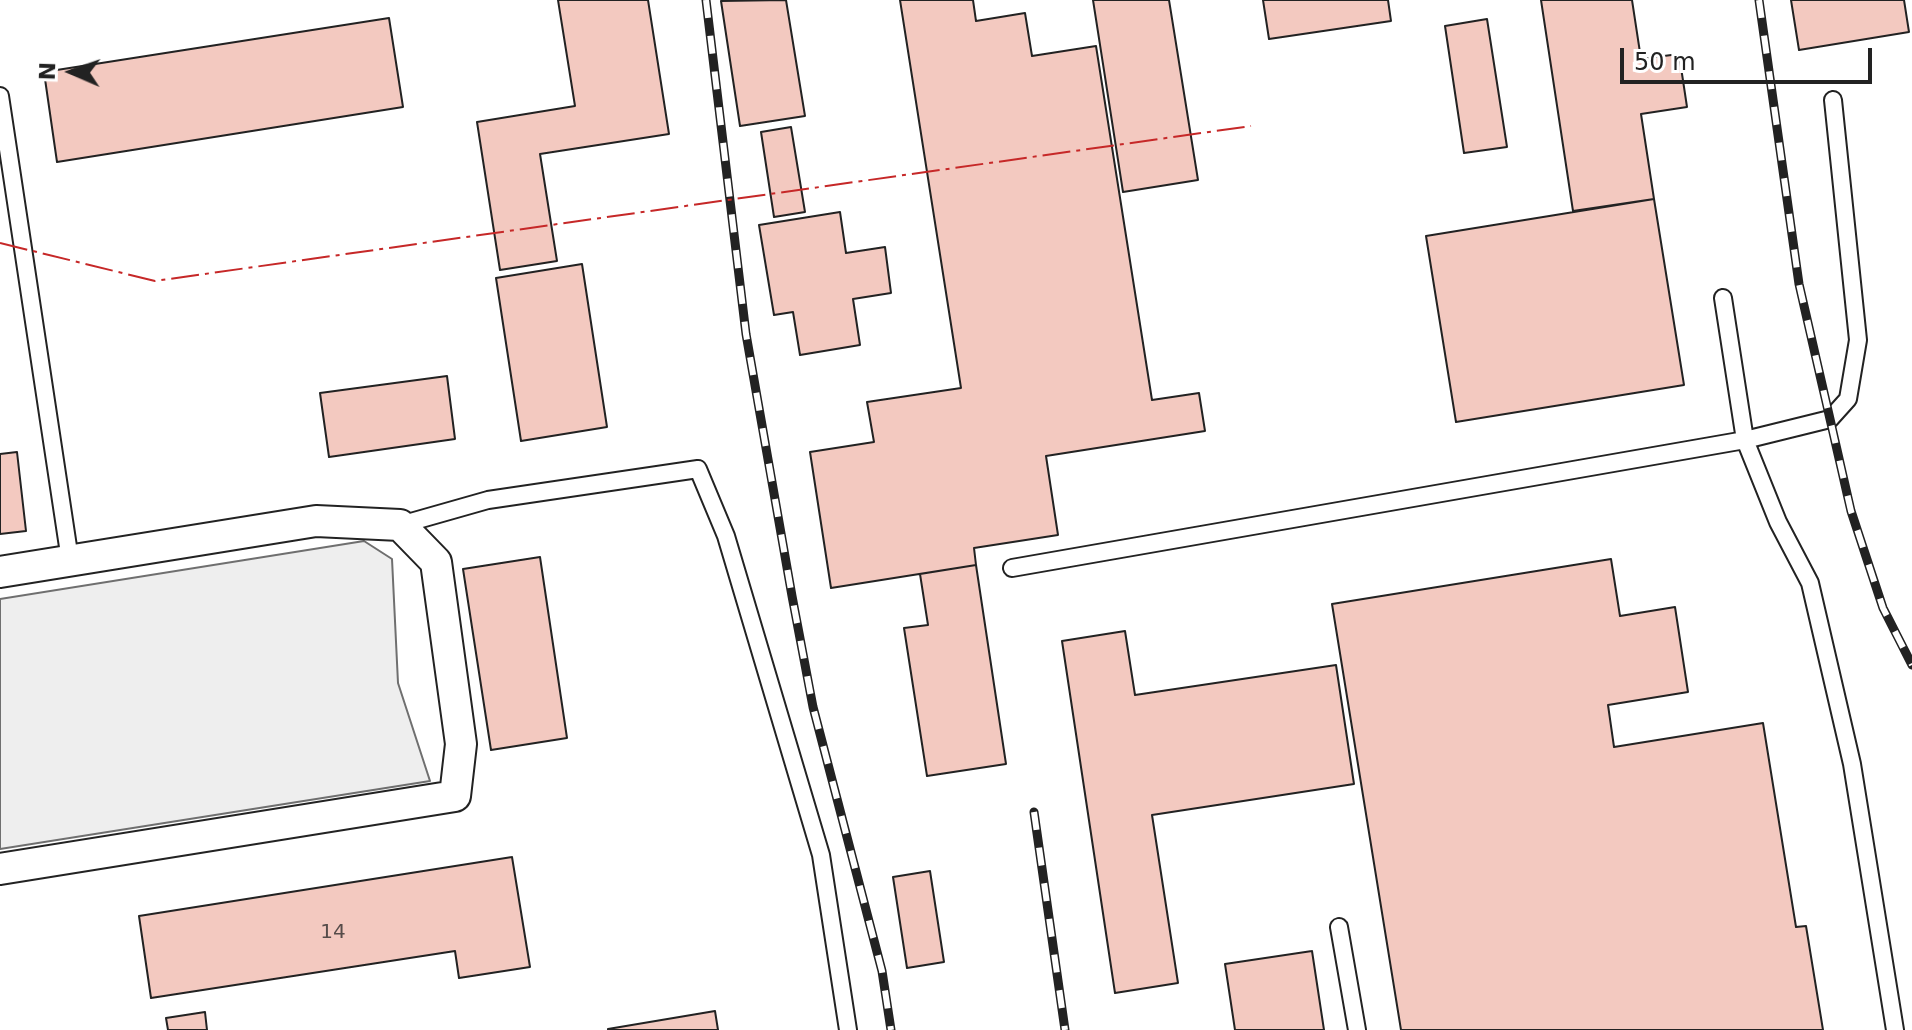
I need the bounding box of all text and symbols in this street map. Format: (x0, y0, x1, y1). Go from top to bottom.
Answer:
north arrow (32, 32, 112, 112)
scale bar (1624, 32, 1876, 82)
text: 50 m (1634, 48, 1696, 76)
text: N (35, 62, 60, 81)
house number: 14 (320, 921, 346, 945)

